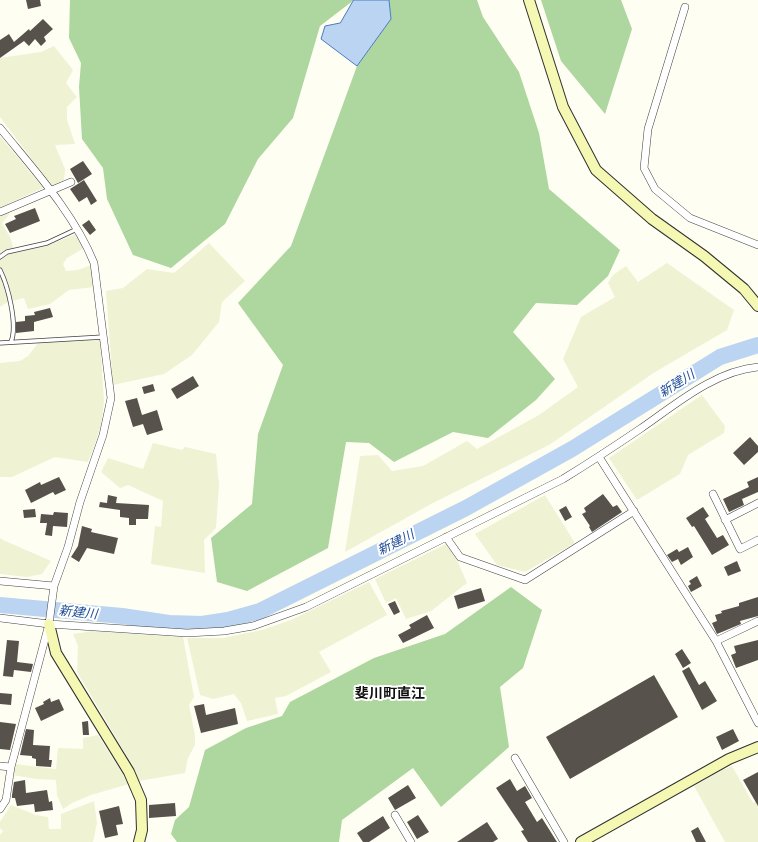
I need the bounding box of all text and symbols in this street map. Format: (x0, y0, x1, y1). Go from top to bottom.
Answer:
water label: 新建川 (656, 367, 698, 401)
water label: 新建川 (375, 527, 417, 559)
water label: 新建川 (58, 603, 98, 623)
district label: 斐川町直江 (355, 686, 425, 702)

